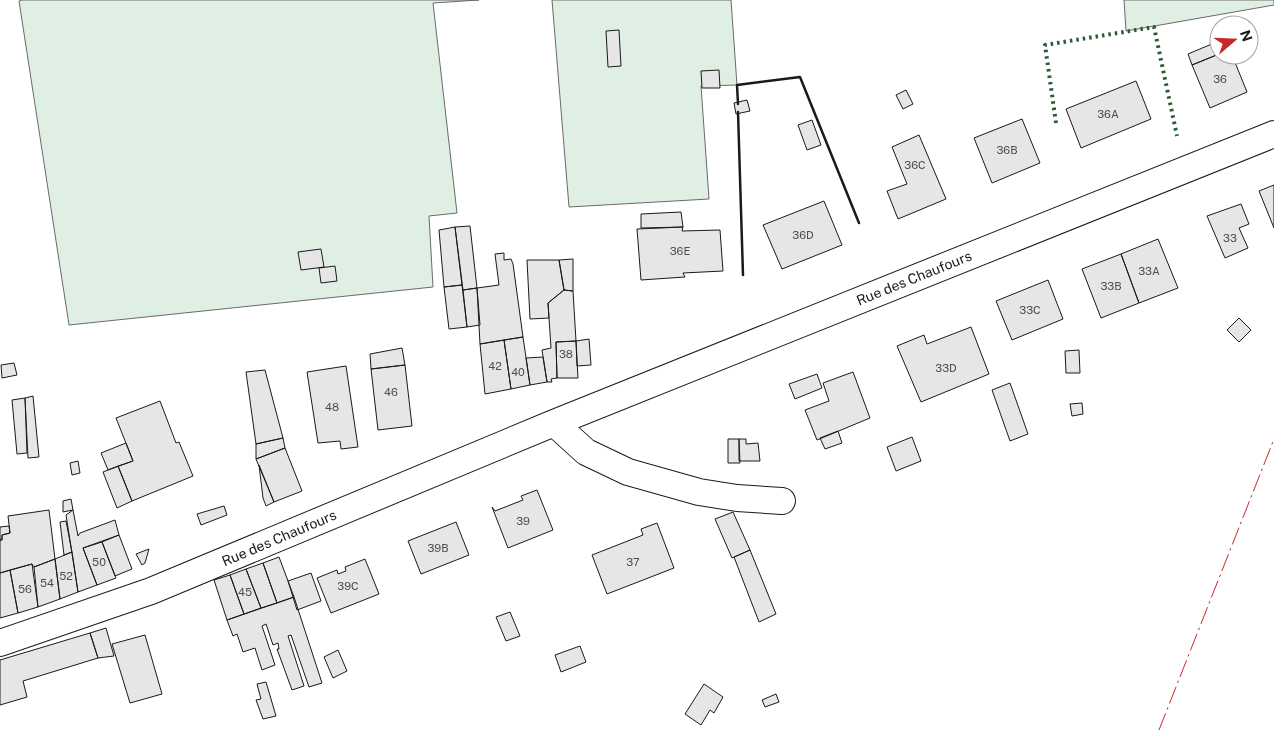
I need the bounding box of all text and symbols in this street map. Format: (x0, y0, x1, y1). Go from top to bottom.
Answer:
north arrow (1209, 15, 1259, 65)
text: N (1237, 28, 1256, 44)
house number: 36 (1213, 73, 1227, 85)
house number: 36A (1097, 108, 1119, 120)
house number: 36B (996, 144, 1018, 156)
house number: 36C (904, 159, 926, 171)
house number: 36D (792, 229, 814, 241)
house number: 33 (1223, 232, 1237, 244)
house number: 36E (670, 245, 690, 257)
street label: Rue des Chaufours (854, 248, 974, 308)
house number: 33A (1138, 265, 1160, 277)
house number: 33B (1100, 280, 1122, 292)
house number: 33C (1019, 304, 1041, 316)
house number: 38 (559, 348, 573, 360)
house number: 42 (488, 360, 502, 372)
house number: 33D (935, 362, 957, 374)
house number: 40 (511, 366, 525, 378)
house number: 46 (384, 386, 398, 398)
house number: 48 (325, 401, 339, 413)
street label: Rue des Chaufours (219, 507, 339, 569)
house number: 39 (516, 515, 530, 527)
house number: 39B (427, 542, 449, 554)
house number: 50 (92, 556, 106, 568)
house number: 37 (626, 556, 640, 568)
house number: 52 (59, 570, 73, 582)
house number: 54 (40, 577, 54, 589)
house number: 39C (337, 580, 359, 592)
house number: 56 (18, 583, 32, 595)
house number: 45 (238, 586, 252, 598)

